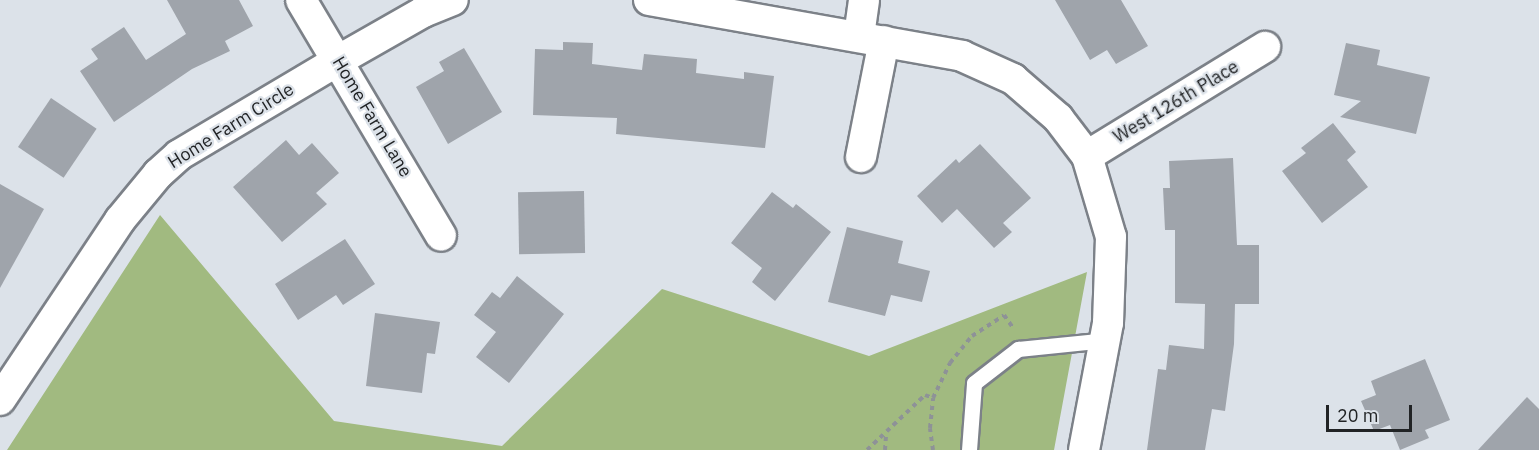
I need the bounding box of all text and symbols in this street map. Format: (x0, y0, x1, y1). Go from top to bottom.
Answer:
street label: Home Farm Lane (327, 53, 417, 181)
street label: West 126th Place (1109, 56, 1243, 148)
street label: Home Farm Circle (164, 79, 298, 173)
scale bar (1329, 393, 1414, 431)
text: 20 m (1337, 404, 1379, 427)

